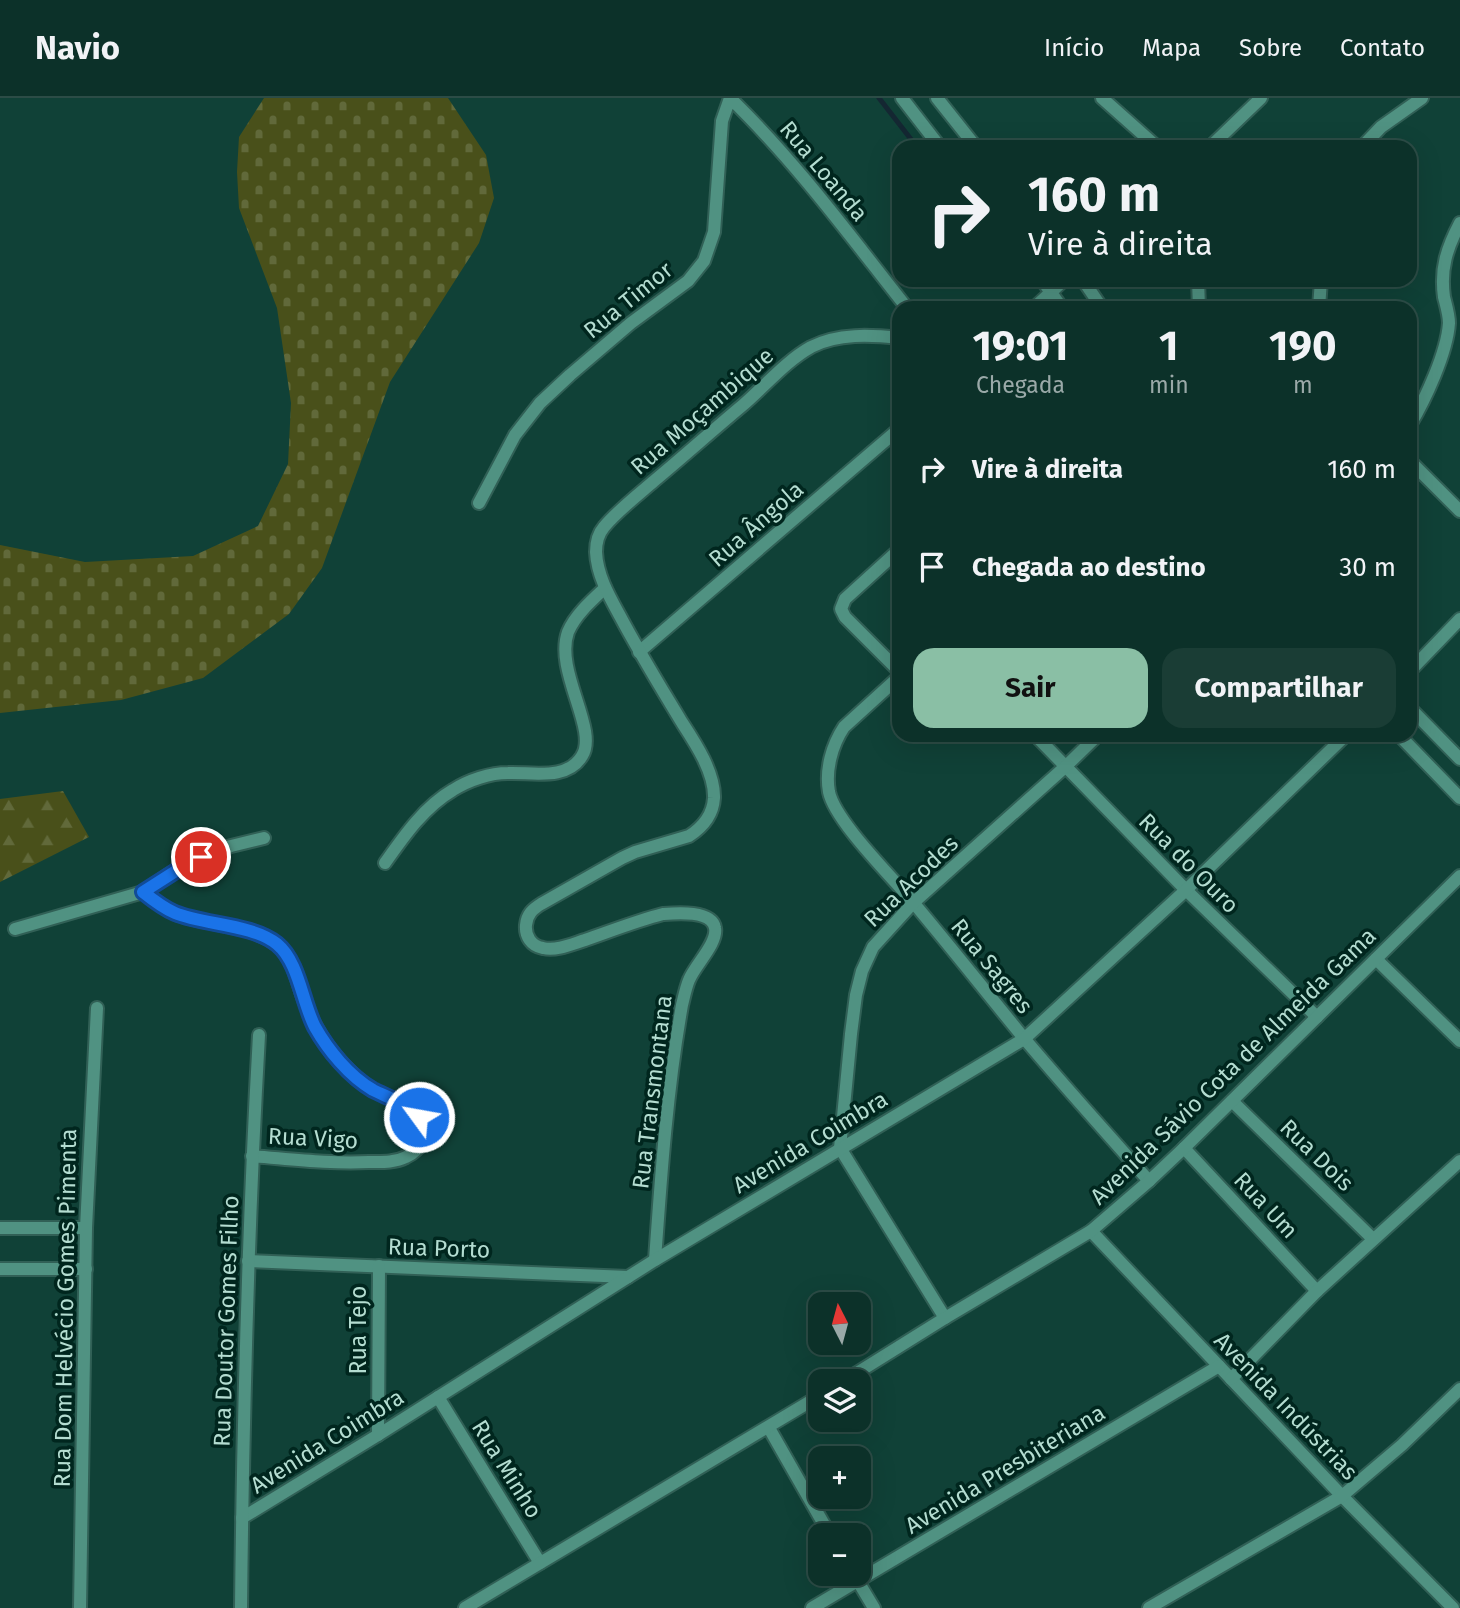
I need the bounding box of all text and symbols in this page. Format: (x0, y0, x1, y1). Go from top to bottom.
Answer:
text: Navio (35, 28, 120, 68)
text: Início (1044, 34, 1104, 62)
text: Mapa (1142, 34, 1201, 62)
text: Sobre (1239, 34, 1302, 62)
text: Contato (1340, 34, 1425, 62)
street label: Rua Loanda (774, 115, 874, 227)
text: 160 m (1028, 165, 1160, 224)
icon: right (913, 168, 1004, 259)
text: Vire à direita (1028, 225, 1213, 263)
street label: Rua Timor (578, 256, 678, 344)
text: 19:01 (972, 321, 1069, 371)
text: 1 (1159, 321, 1179, 371)
text: 190 (1269, 321, 1337, 371)
street label: Rua Moçambique (625, 341, 779, 481)
text: Chegada (976, 371, 1065, 399)
text: min (1149, 371, 1189, 399)
text: m (1293, 371, 1313, 399)
icon: right (913, 450, 951, 488)
text: Vire à direita (972, 454, 1123, 485)
text: 160 m (1327, 454, 1396, 485)
street label: Rua Ângola (703, 475, 809, 573)
icon: arrive (913, 548, 951, 586)
text: Chegada ao destino (972, 552, 1206, 583)
text: 30 m (1339, 552, 1396, 583)
button: Sair (913, 648, 1148, 728)
button: Compartilhar (1162, 648, 1396, 728)
street label: Rua do Ouro (1133, 807, 1245, 919)
pin (171, 827, 231, 887)
street label: Rua Acodes (858, 829, 964, 933)
icon: arrive (182, 838, 220, 876)
street label: Rua Sagres (945, 913, 1039, 1019)
street label: Avenida Sávio Cota de Almeida Gama (1084, 922, 1382, 1210)
street label: Rua Transmontana (626, 993, 678, 1191)
position arrow (382, 1080, 456, 1154)
street label: Avenida Coimbra (728, 1085, 892, 1199)
street label: Rua Dois (1274, 1113, 1360, 1197)
street label: Rua Vigo (267, 1122, 359, 1154)
street label: Rua Dom Helvécio Gomes Pimenta (48, 1128, 82, 1488)
street label: Rua Um (1228, 1166, 1304, 1244)
street label: Rua Doutor Gomes Filho (208, 1195, 244, 1447)
street label: Rua Porto (387, 1232, 491, 1264)
street label: Rua Tejo (344, 1286, 372, 1374)
north arrow (808, 1292, 872, 1354)
map controls (808, 1292, 871, 1586)
street label: Avenida Indústrias (1209, 1326, 1363, 1486)
button: layers (808, 1369, 871, 1432)
street label: Avenida Coimbra (245, 1383, 409, 1499)
street label: Avenida Presbiteriana (900, 1398, 1110, 1540)
street label: Rua Minho (466, 1415, 548, 1523)
button: + (808, 1446, 871, 1509)
button: − (808, 1523, 871, 1586)

